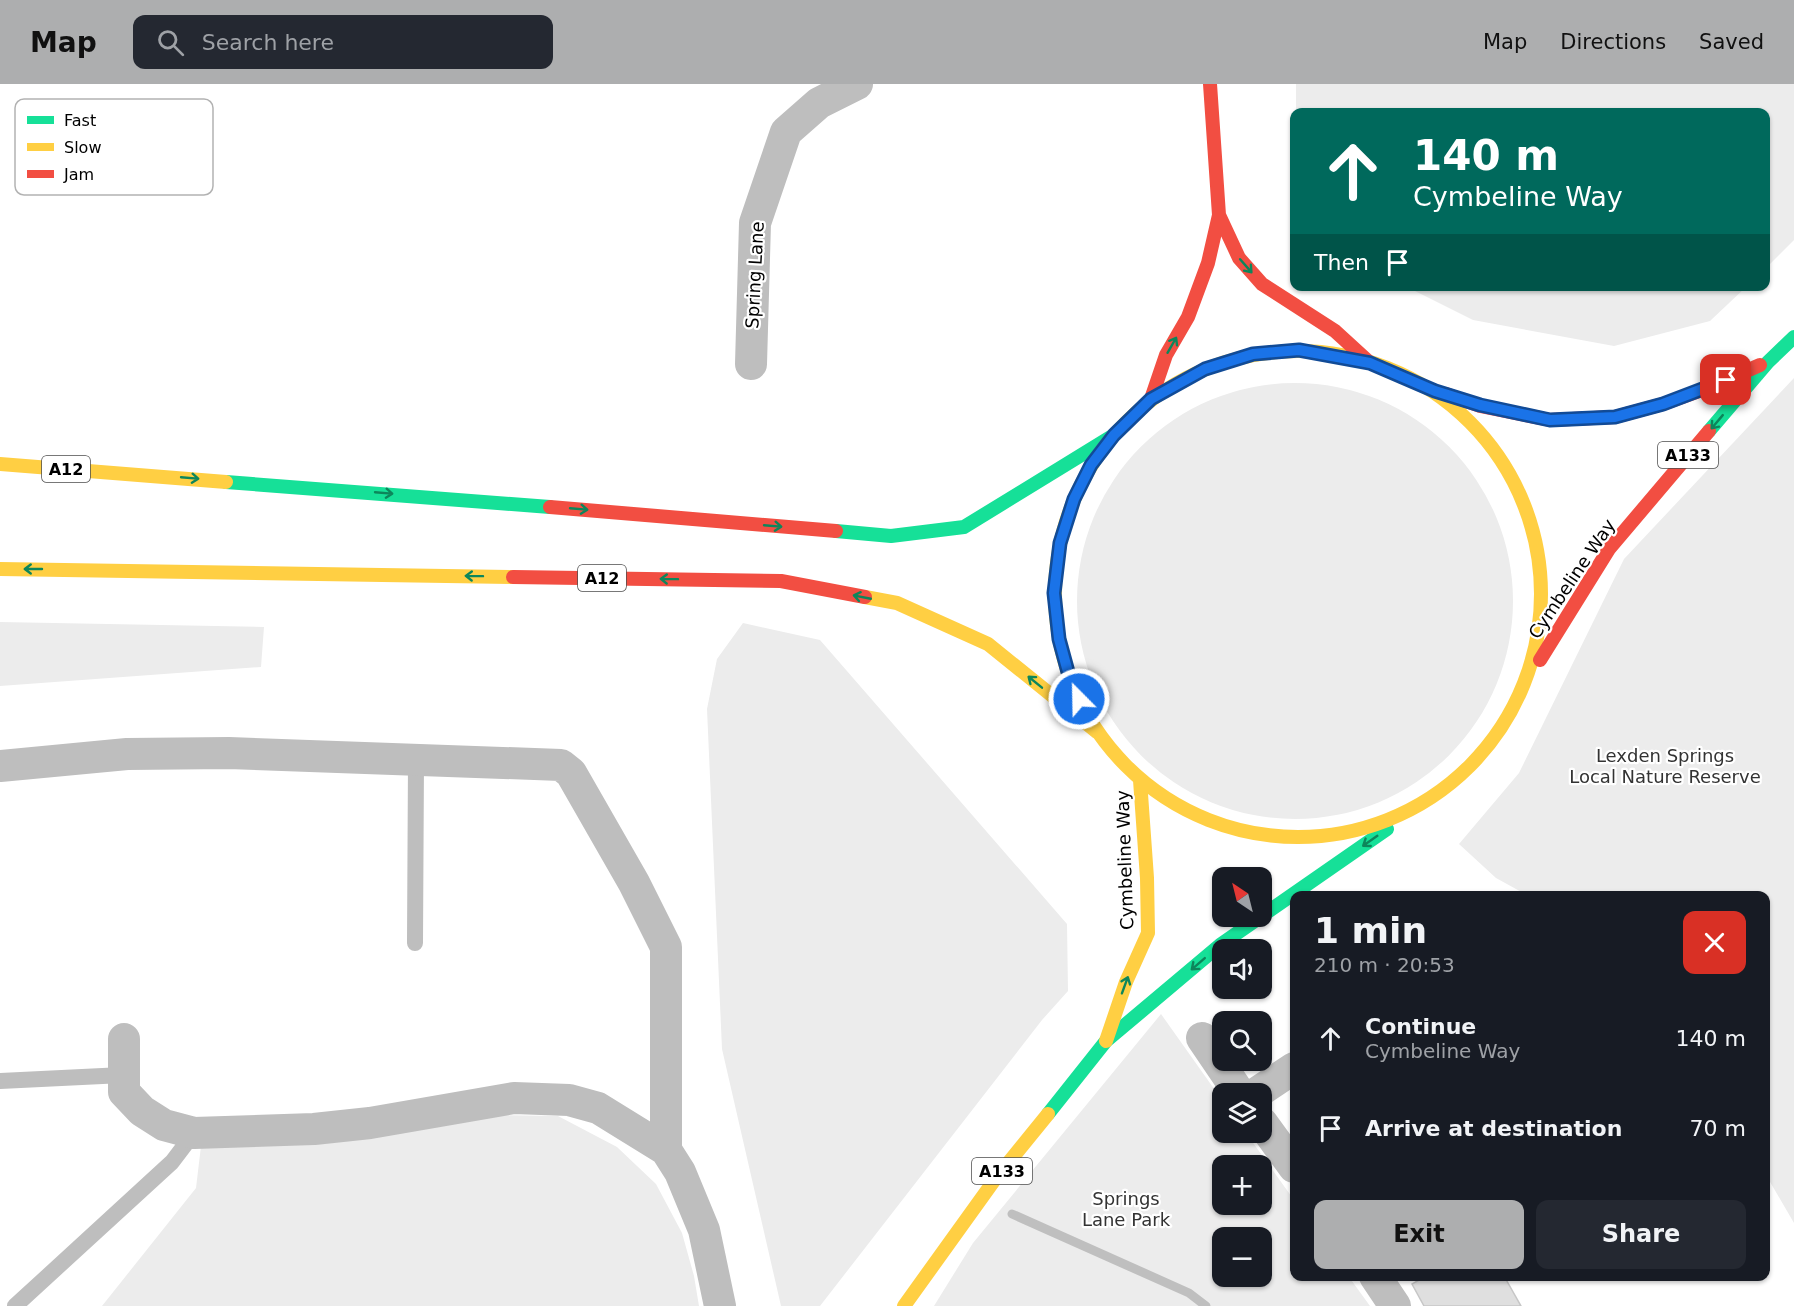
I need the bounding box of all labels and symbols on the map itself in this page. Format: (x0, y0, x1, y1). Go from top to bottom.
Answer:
legend (15, 99, 213, 195)
text: Fast (64, 111, 96, 130)
text: Slow (64, 138, 101, 157)
text: Jam (63, 165, 94, 184)
street label: Spring Lane (741, 221, 768, 329)
one-way arrow (1239, 258, 1253, 273)
one-way arrow (1166, 337, 1178, 354)
pin (1700, 354, 1751, 405)
one-way arrow (1710, 414, 1723, 430)
road number: A133 (1658, 442, 1718, 468)
road number: A12 (42, 456, 90, 482)
one-way arrow (179, 473, 199, 484)
one-way arrow (374, 488, 394, 499)
one-way arrow (568, 504, 588, 515)
street label: Cymbeline Way (1524, 515, 1620, 643)
one-way arrow (763, 521, 782, 532)
one-way arrow (23, 563, 43, 575)
road number: A12 (578, 565, 626, 591)
one-way arrow (464, 570, 484, 581)
one-way arrow (659, 573, 679, 585)
one-way arrow (853, 591, 873, 602)
position arrow (1047, 667, 1111, 731)
one-way arrow (1027, 675, 1043, 688)
park label: Lexden Springs Local Nature Reserve (1569, 745, 1761, 787)
street label: Cymbeline Way (1112, 789, 1137, 930)
one-way arrow (1362, 835, 1378, 847)
north arrow (1212, 867, 1272, 927)
one-way arrow (1191, 957, 1206, 971)
one-way arrow (1121, 977, 1132, 995)
road number: A133 (972, 1158, 1032, 1184)
park label: Springs Lane Park (1082, 1188, 1171, 1230)

